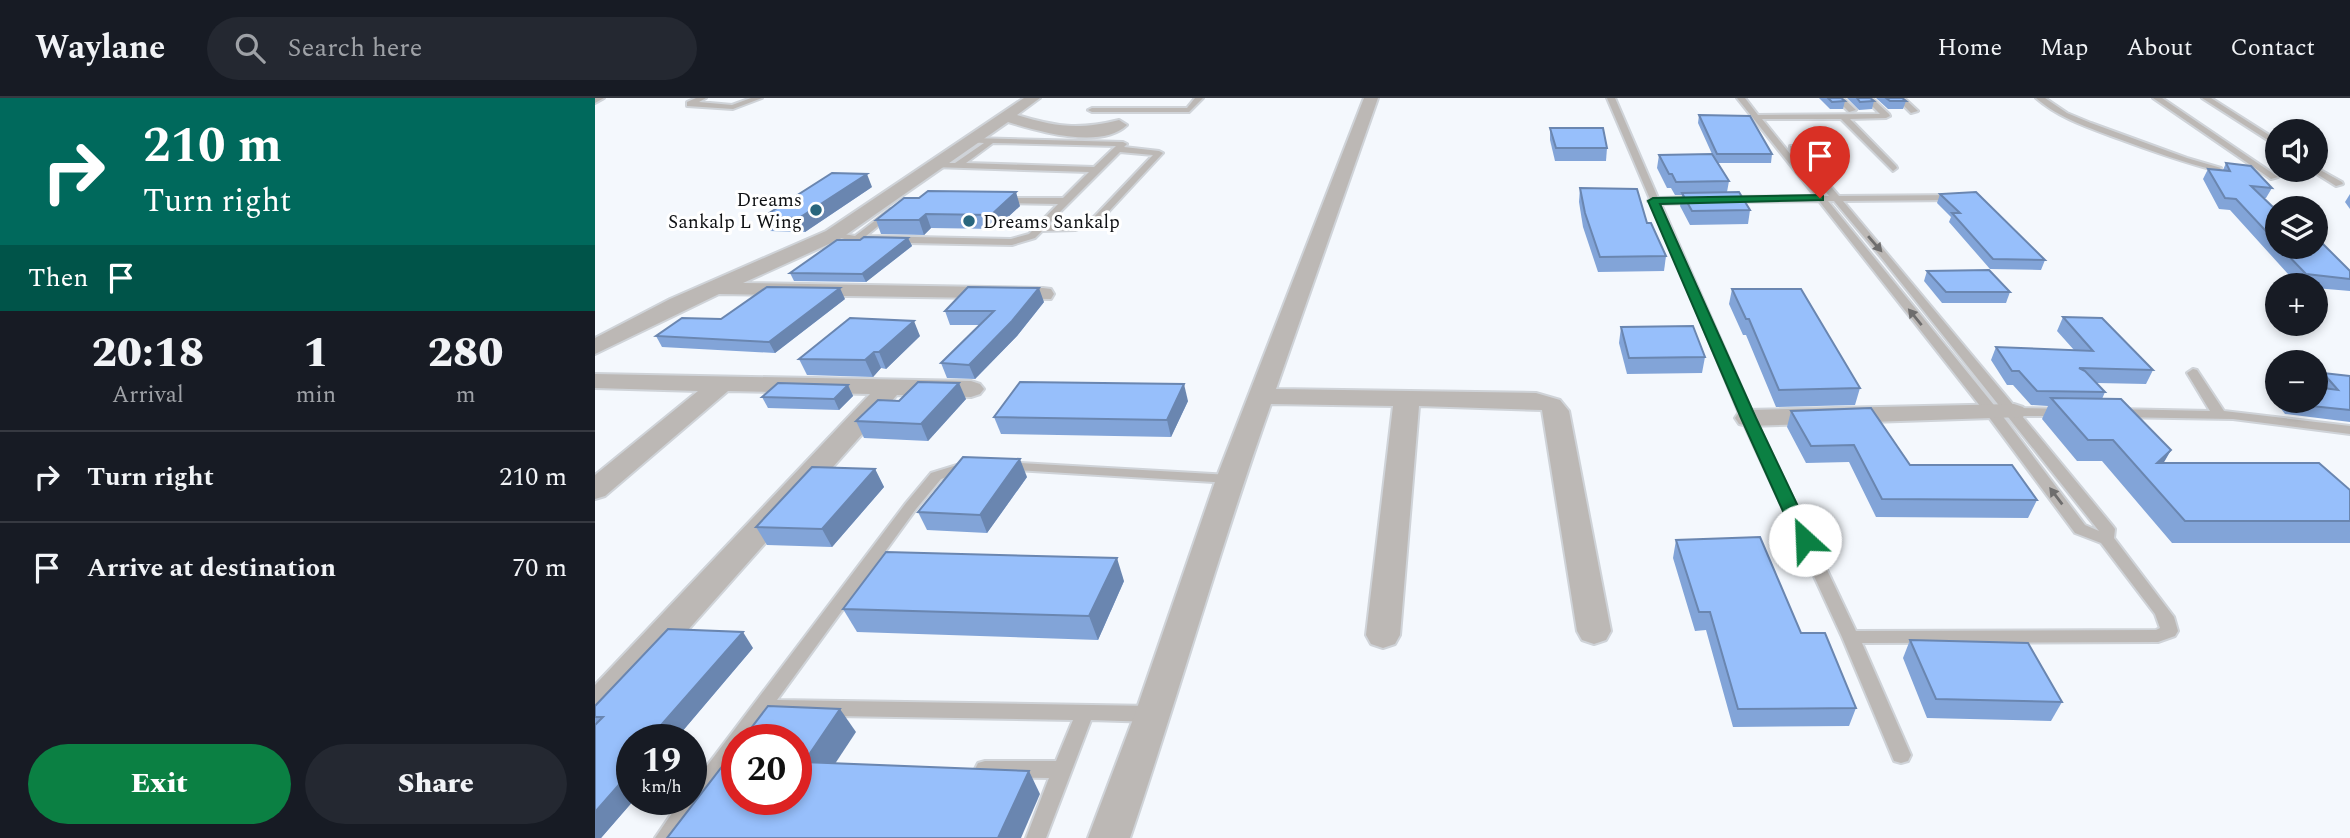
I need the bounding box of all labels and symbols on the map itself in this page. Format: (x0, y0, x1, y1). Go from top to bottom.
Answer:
pin (1790, 126, 1850, 198)
place label: Dreams Sankalp L Wing (668, 186, 802, 237)
marker: Dreams Sankalp L Wing (808, 202, 824, 218)
place label: Dreams Sankalp (983, 208, 1120, 237)
marker: Dreams Sankalp (961, 213, 977, 229)
one-way arrow (1867, 235, 1883, 253)
one-way arrow (1908, 309, 1923, 327)
one-way arrow (2048, 488, 2063, 506)
position arrow (1768, 503, 1842, 577)
speed limit sign: 20 (721, 724, 812, 815)

